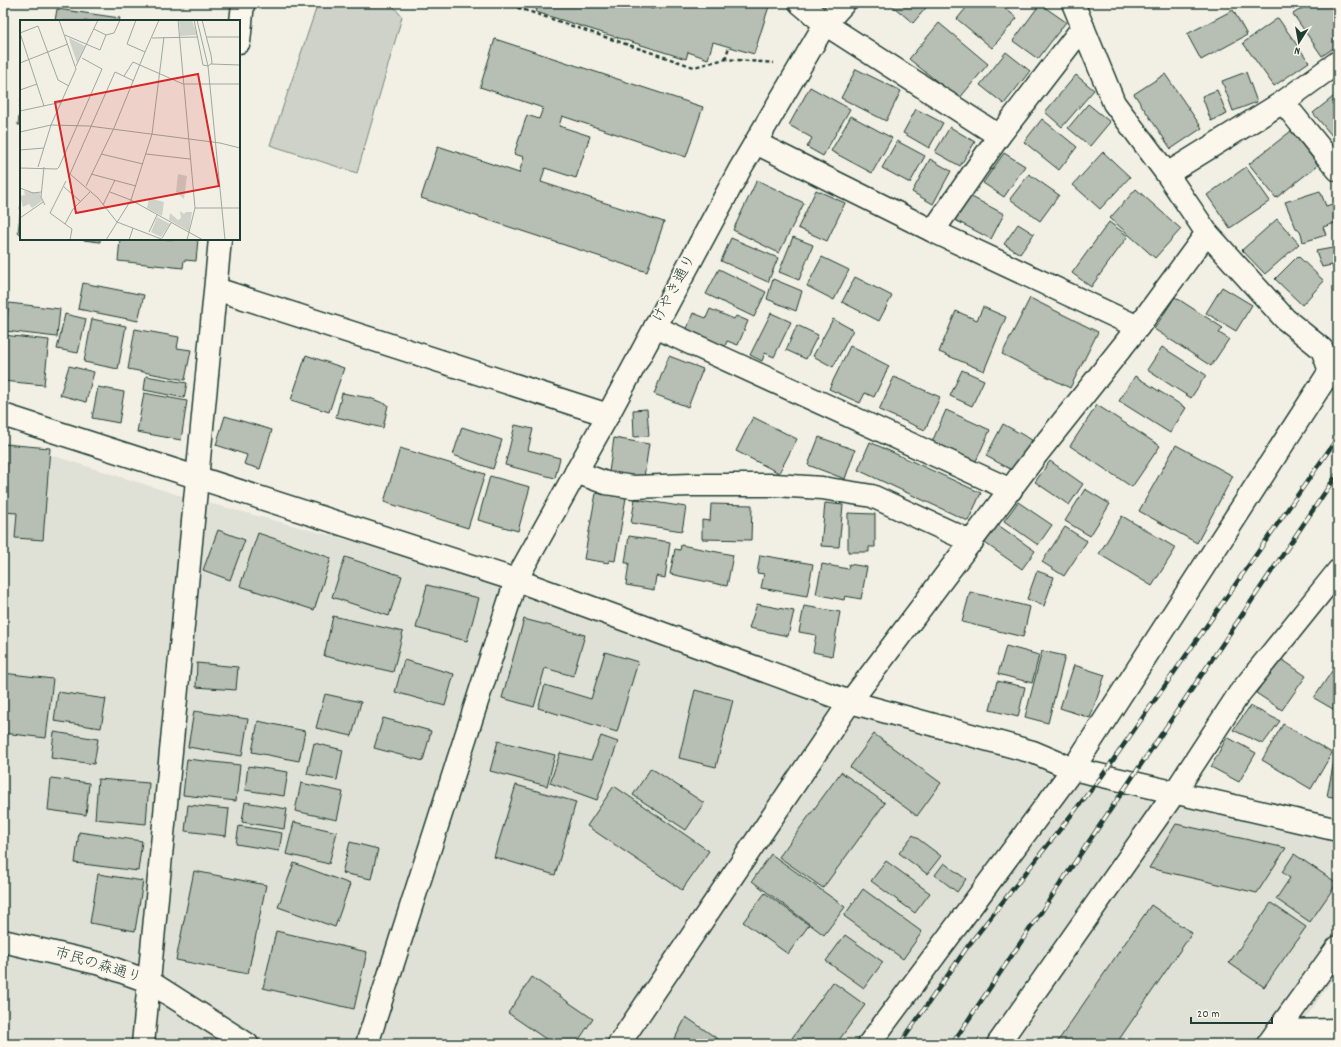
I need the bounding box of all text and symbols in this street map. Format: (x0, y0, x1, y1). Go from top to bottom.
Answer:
inset map (20, 20, 240, 240)
north arrow (1279, 22, 1319, 62)
text: N (1293, 41, 1302, 58)
street label: けやき通り (648, 251, 702, 327)
street label: 市民の森通り (52, 942, 144, 990)
scale bar (1191, 999, 1272, 1025)
text: 20 m (1197, 1006, 1220, 1023)

